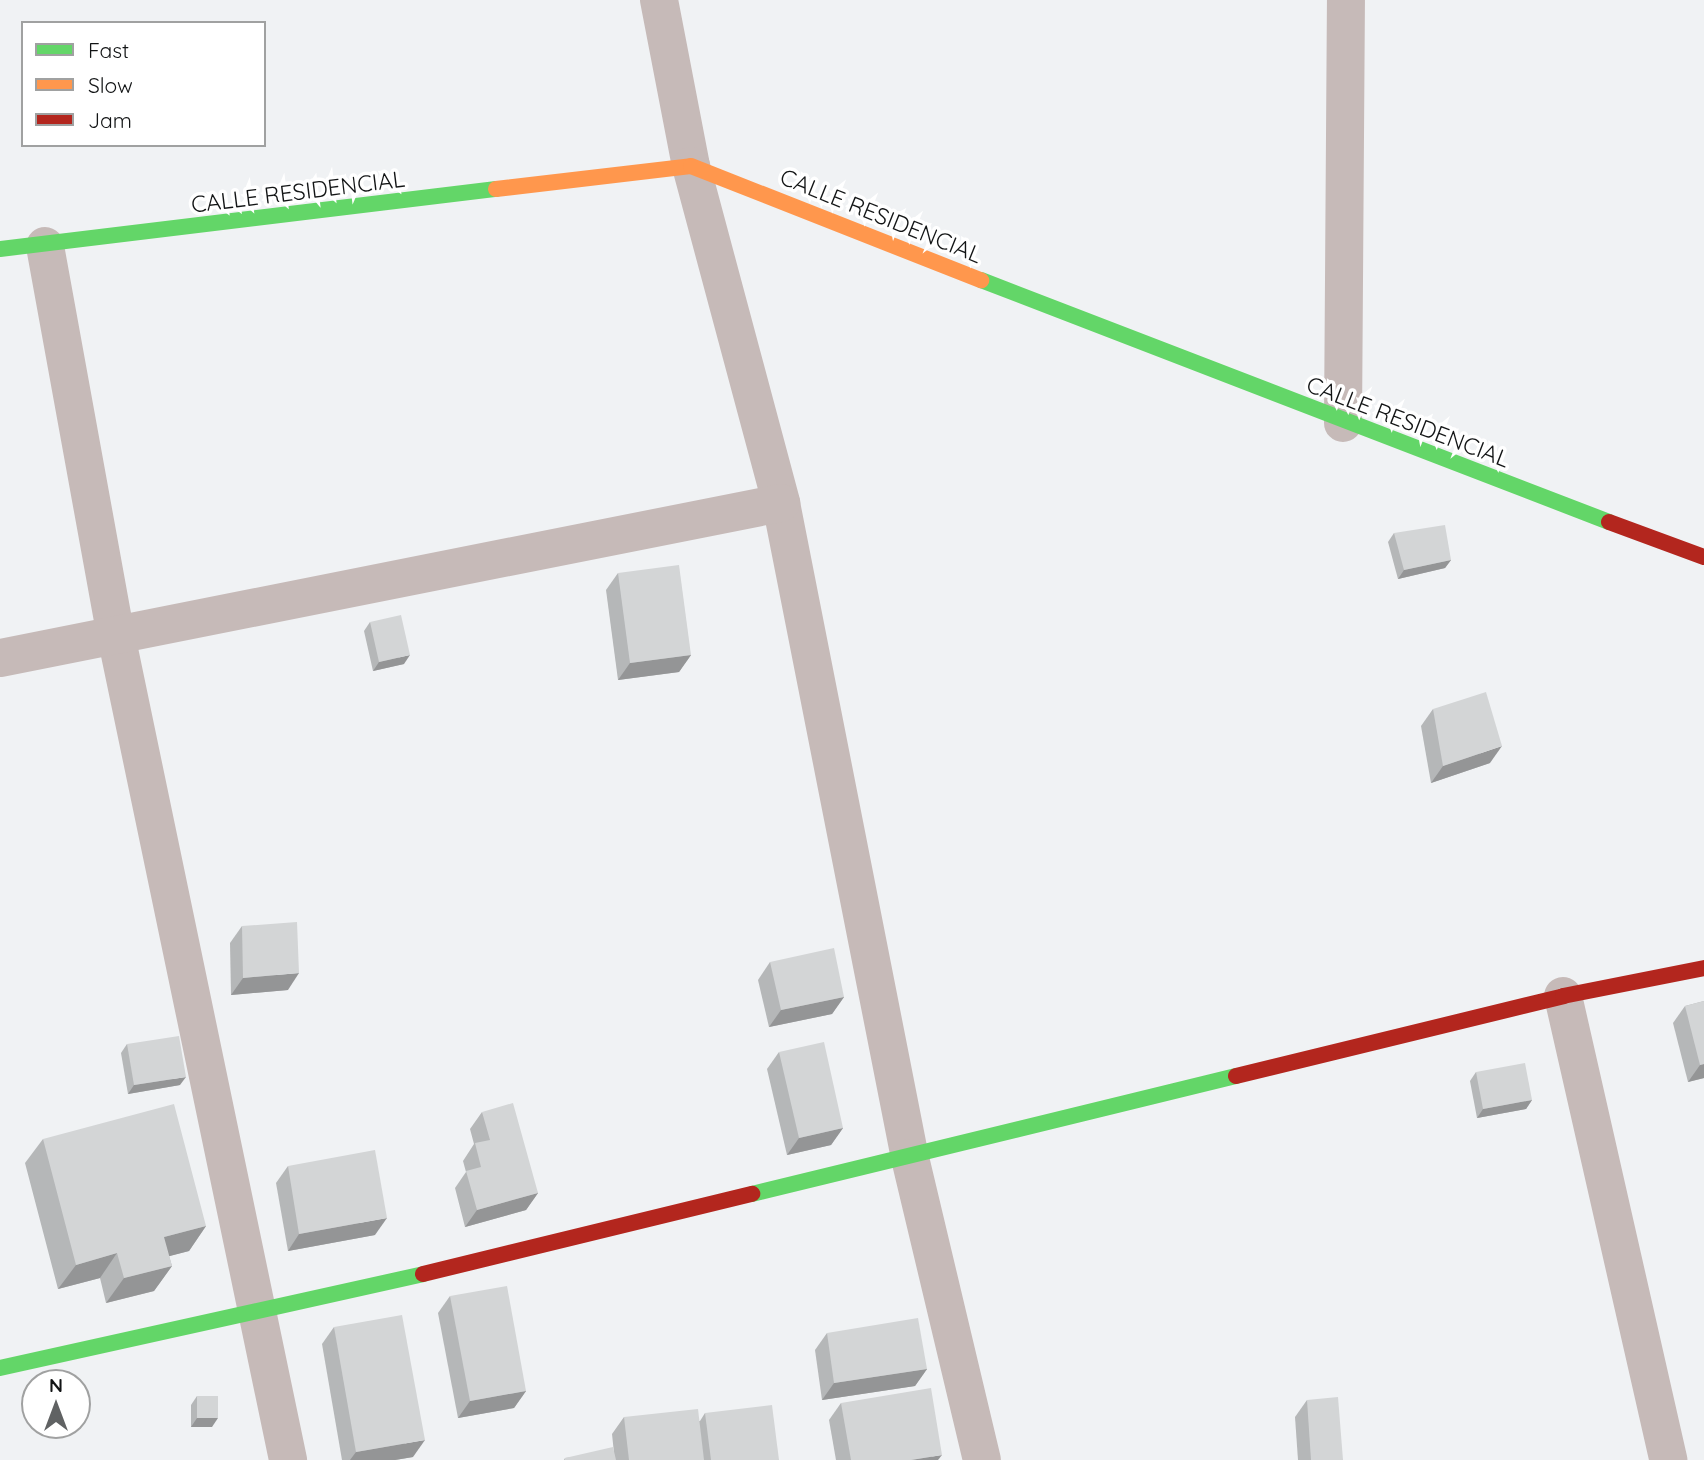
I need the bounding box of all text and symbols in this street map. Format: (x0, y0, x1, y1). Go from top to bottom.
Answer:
legend (21, 21, 266, 147)
text: Fast (88, 37, 129, 63)
text: Slow (88, 72, 133, 98)
text: Jam (88, 107, 132, 133)
street label: CALLE RESIDENCIAL (776, 163, 986, 269)
street label: CALLE RESIDENCIAL (190, 165, 406, 219)
street label: CALLE RESIDENCIAL (1303, 371, 1513, 473)
north arrow (21, 1369, 91, 1439)
text: N (49, 1373, 63, 1397)

